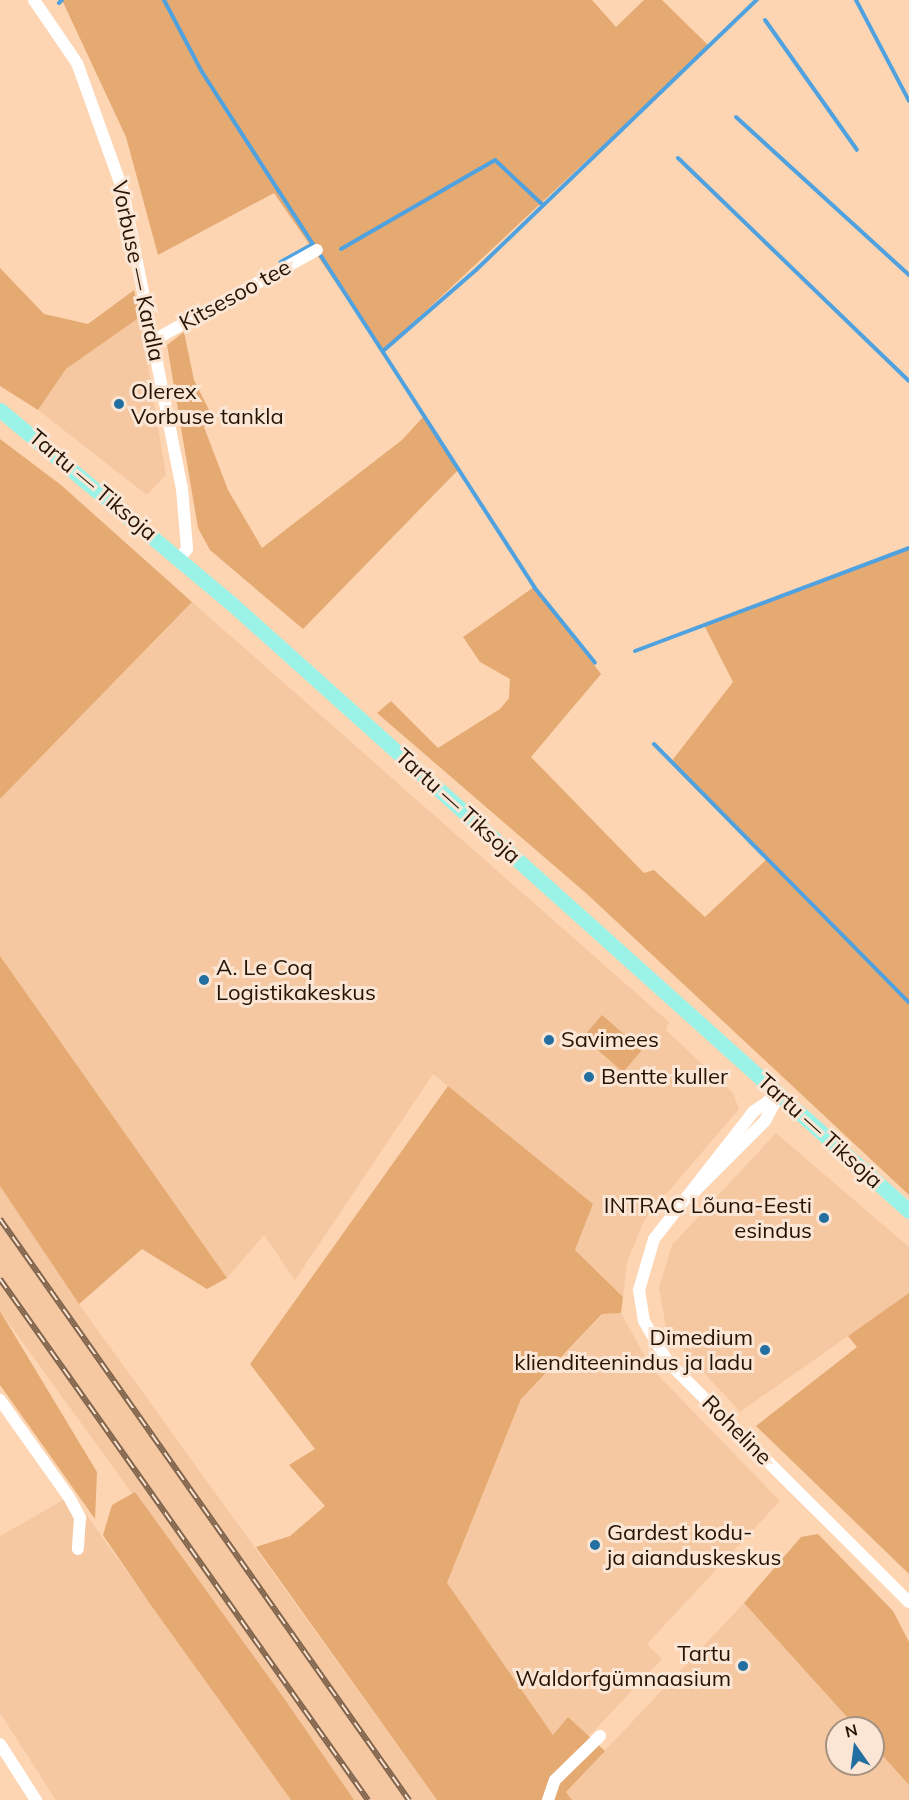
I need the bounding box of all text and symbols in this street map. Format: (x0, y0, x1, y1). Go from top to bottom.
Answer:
street label: Vorbuse — Kardla (106, 178, 170, 364)
street label: Kitsesoo tee (175, 254, 295, 336)
place label: Olerex Vorbuse tankla (131, 378, 284, 430)
marker: Olerex Vorbuse tankla (112, 397, 126, 411)
street label: Tartu — Tiksoja (24, 424, 162, 546)
street label: Tartu — Tiksoja (390, 743, 526, 869)
place label: A. Le Coq Logistikakeskus (216, 954, 376, 1005)
marker: A. Le Coq Logistikakeskus (197, 973, 211, 987)
place label: Savimees (561, 1027, 659, 1053)
marker: Savimees (542, 1033, 556, 1047)
place label: Bentte kuller (601, 1064, 728, 1090)
street label: Tartu — Tiksoja (752, 1068, 888, 1194)
marker: Bentte kuller (582, 1070, 596, 1084)
place label: INTRAC Lõuna-Eesti esindus (604, 1192, 812, 1244)
marker: INTRAC Lõuna-Eesti esindus (817, 1211, 831, 1225)
place label: Dimedium klienditeenindus ja ladu (514, 1324, 753, 1376)
marker: Dimedium klienditeenindus ja ladu (758, 1343, 772, 1357)
street label: Roheline (697, 1390, 777, 1470)
place label: Gardest kodu- ja aianduskeskus (607, 1519, 781, 1570)
marker: Gardest kodu- ja aianduskeskus (588, 1538, 602, 1552)
place label: Tartu Waldorfgümnaasium (515, 1640, 731, 1692)
marker: Tartu Waldorfgümnaasium (736, 1659, 750, 1673)
north arrow (825, 1716, 885, 1776)
text: N (843, 1719, 859, 1742)

